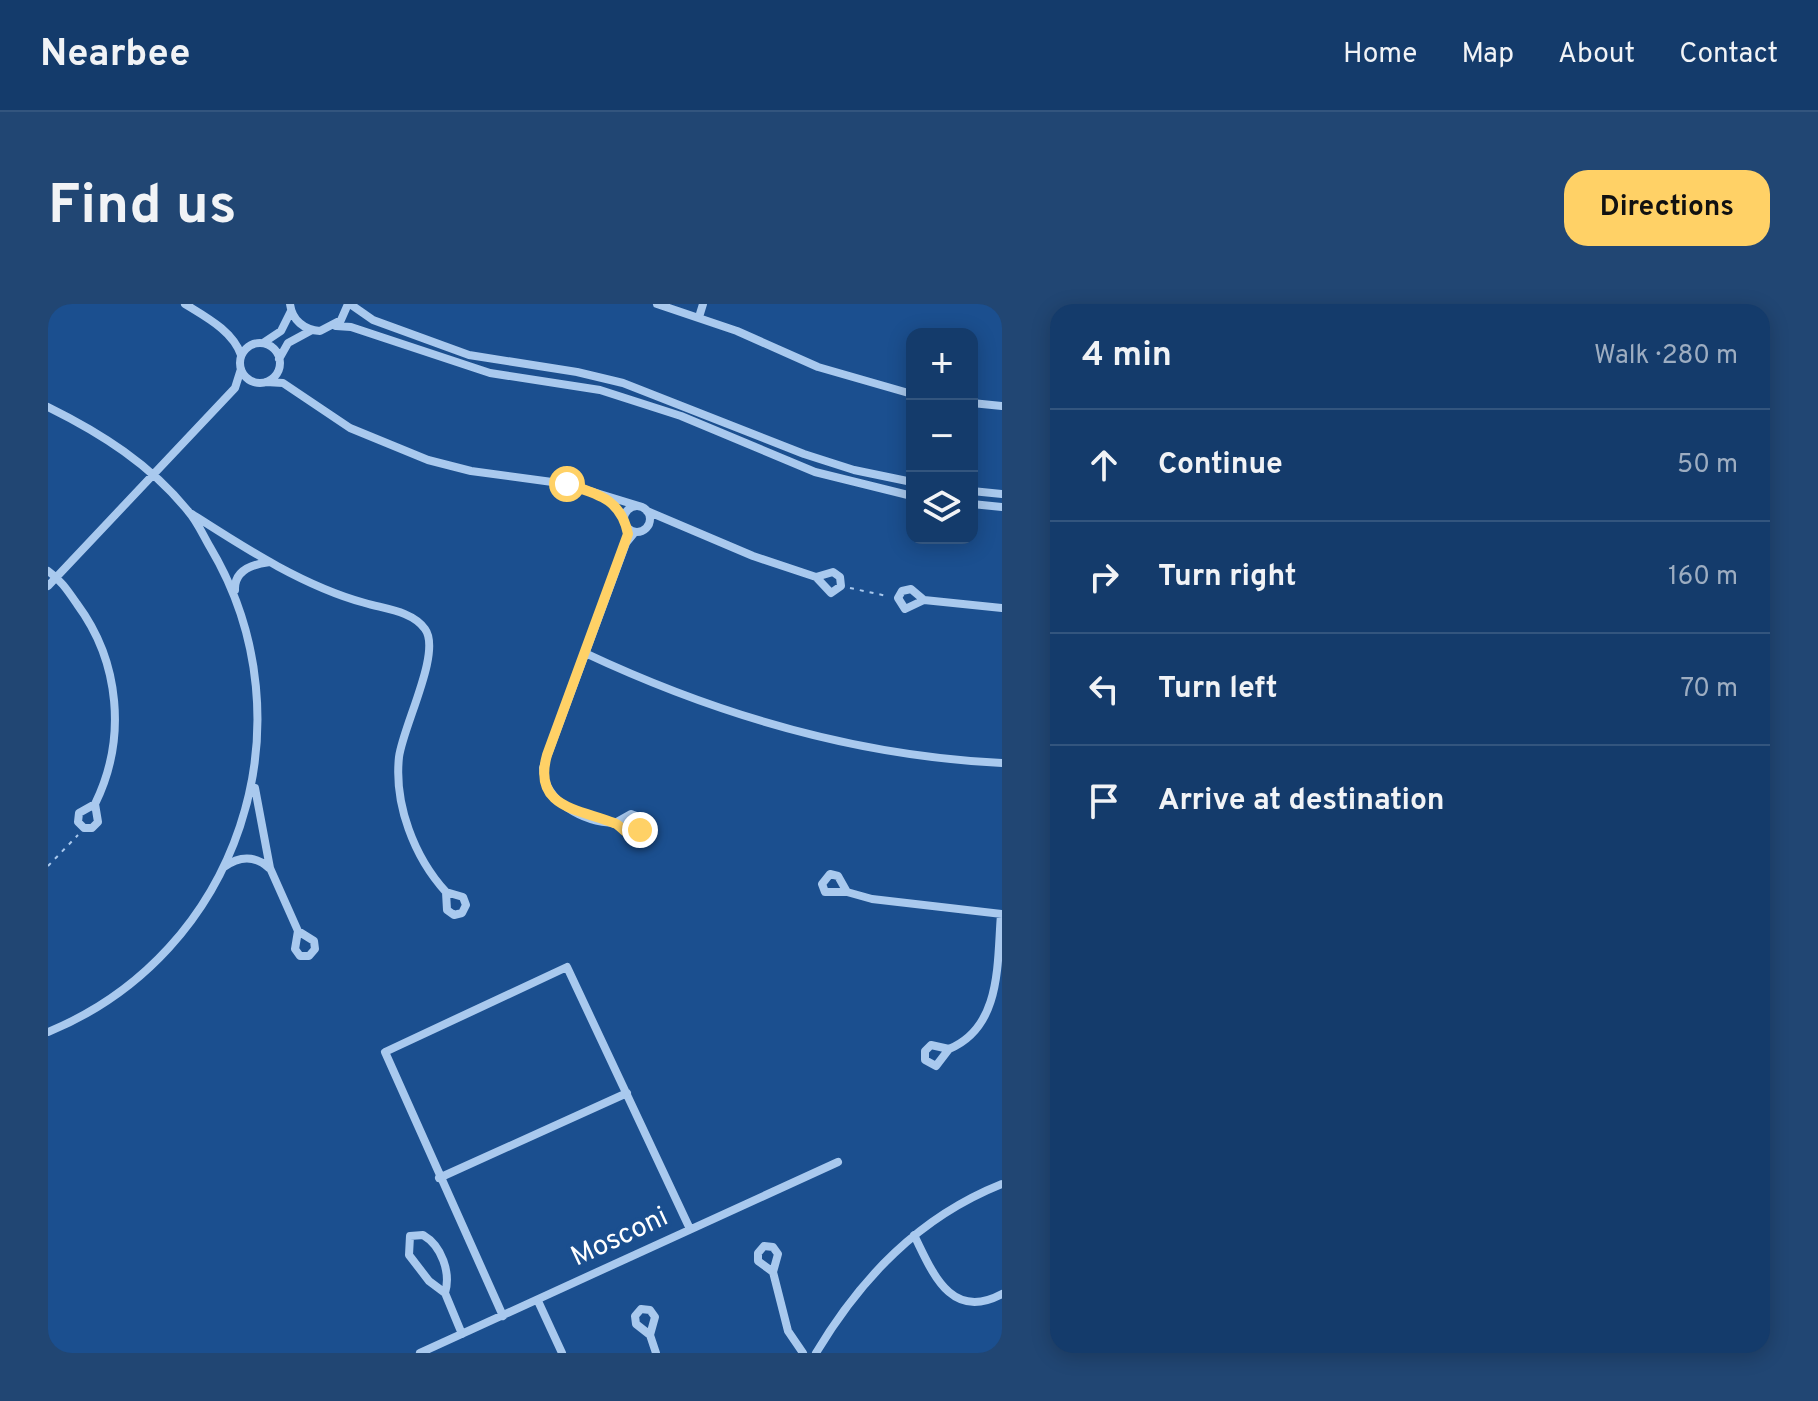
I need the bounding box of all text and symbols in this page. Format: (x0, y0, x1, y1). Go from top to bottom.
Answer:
text: Nearbee (40, 31, 190, 80)
text: Home (1343, 37, 1417, 73)
text: Map (1461, 37, 1514, 73)
text: About (1558, 37, 1635, 73)
text: Contact (1679, 37, 1778, 73)
button: Directions (1564, 170, 1770, 246)
text: Find us (48, 173, 237, 243)
map controls (906, 328, 978, 544)
button: + (906, 328, 978, 400)
text: 4 min (1082, 335, 1172, 378)
text: Walk · 280 m (1594, 340, 1738, 373)
button: − (906, 400, 978, 472)
icon: ahead (1082, 443, 1126, 487)
text: Continue (1158, 447, 1283, 484)
text: 50 m (1677, 449, 1738, 482)
route start (549, 466, 585, 502)
button: layers (906, 472, 978, 544)
icon: right (1082, 555, 1126, 599)
text: Turn right (1158, 559, 1296, 596)
text: 160 m (1668, 561, 1738, 594)
icon: left (1082, 667, 1126, 711)
text: Turn left (1158, 671, 1278, 708)
text: 70 m (1680, 673, 1738, 706)
icon: arrive (1082, 779, 1126, 823)
text: Arrive at destination (1158, 783, 1444, 820)
route end (622, 812, 658, 848)
street label: Mosconi (566, 1200, 674, 1276)

